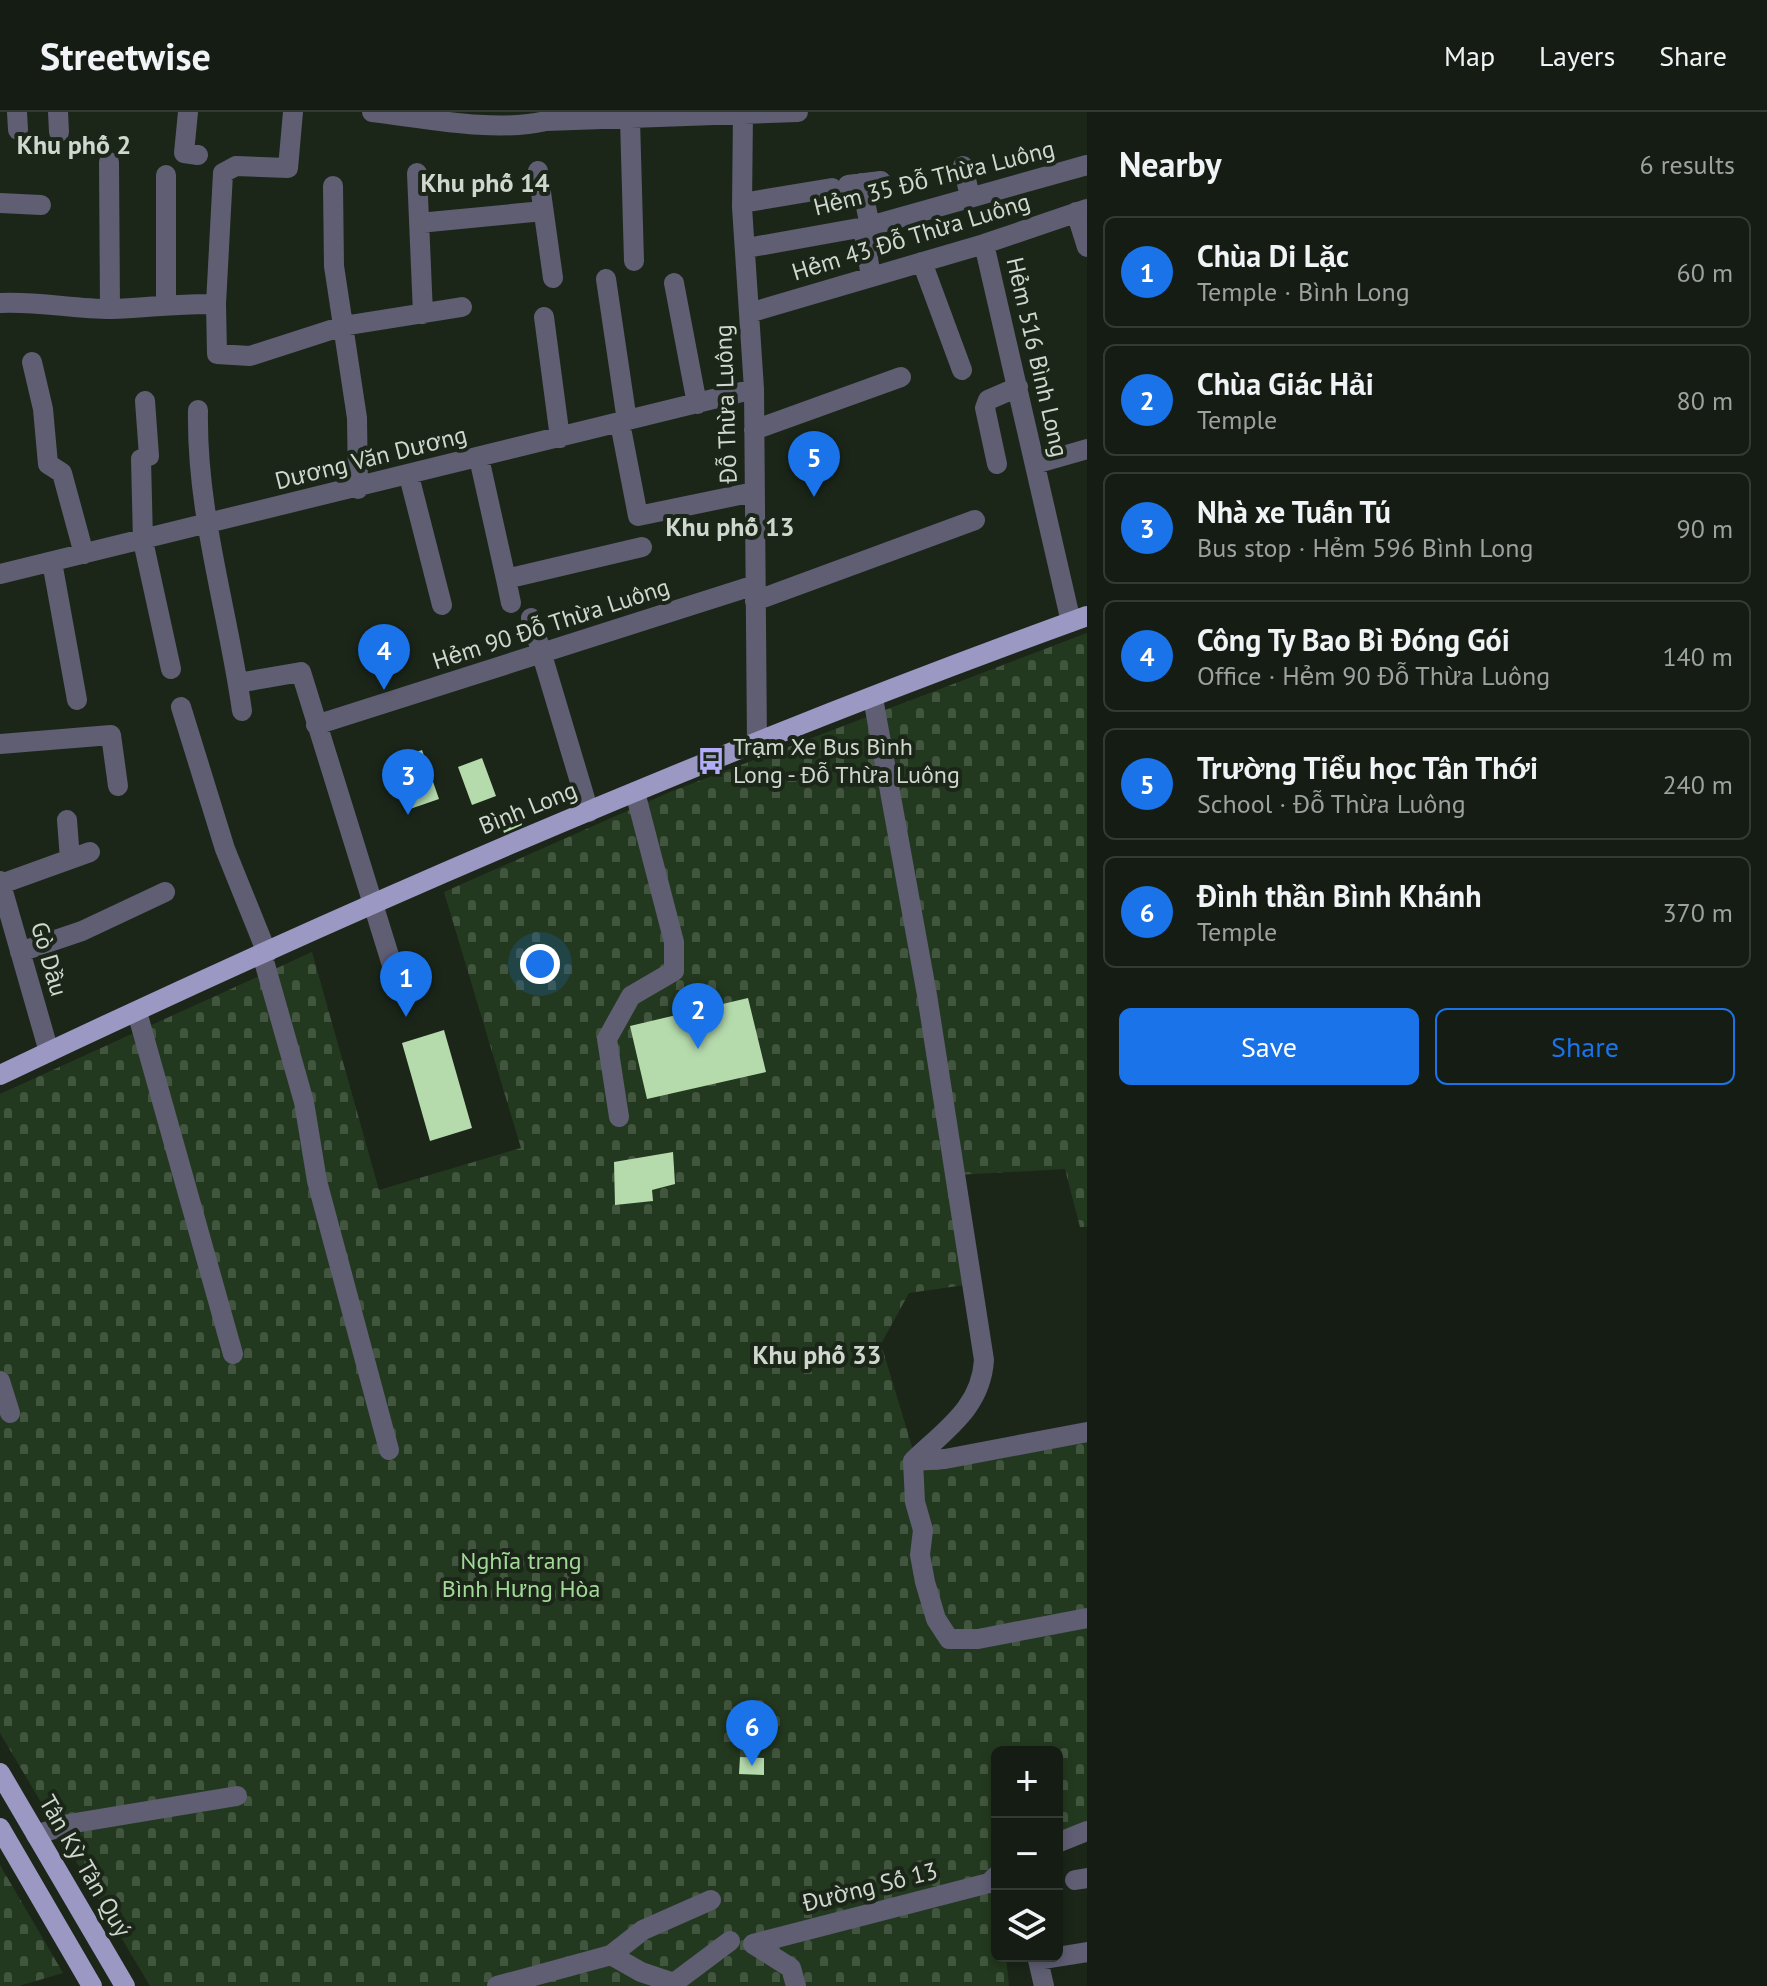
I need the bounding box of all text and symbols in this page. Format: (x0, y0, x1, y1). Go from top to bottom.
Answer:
text: Streetwise (40, 31, 211, 80)
text: Map (1444, 37, 1495, 74)
text: Layers (1539, 37, 1615, 74)
text: Share (1659, 37, 1727, 74)
district label: Khu phố 2 (17, 128, 131, 161)
street label: Hẻm 35 Đỗ Thừa Luông (810, 133, 1058, 222)
text: Nearby (1119, 142, 1221, 186)
text: 6 results (1640, 148, 1735, 181)
district label: Khu phố 14 (420, 166, 550, 199)
street label: Hẻm 43 Đỗ Thừa Luông (788, 186, 1034, 288)
text: Chùa Di Lặc (1197, 236, 1349, 275)
street label: Hẻm 516 Bình Long (999, 254, 1076, 460)
text: 1 (1140, 256, 1154, 289)
text: 60 m (1677, 256, 1733, 289)
text: Temple · Bình Long (1197, 275, 1410, 308)
street label: Đỗ Thừa Luông (707, 324, 744, 485)
text: Chùa Giác Hải (1197, 364, 1374, 403)
text: 2 (1140, 384, 1154, 417)
text: 80 m (1677, 384, 1733, 417)
text: Temple (1197, 403, 1277, 436)
street label: Dương Văn Dương (272, 419, 470, 496)
pin: 5 (788, 431, 840, 497)
text: Nhà xe Tuấn Tú (1197, 492, 1391, 531)
district label: Khu phố 13 (665, 510, 795, 543)
text: 3 (1140, 512, 1154, 545)
text: 90 m (1677, 512, 1733, 545)
text: Bus stop · Hẻm 596 Bình Long (1197, 531, 1533, 564)
street label: Hẻm 90 Đỗ Thừa Luông (428, 571, 673, 676)
text: Công Ty Bao Bì Đóng Gói (1197, 620, 1510, 659)
pin: 4 (358, 624, 410, 690)
text: 4 (1140, 640, 1154, 673)
text: 140 m (1662, 640, 1733, 673)
text: Office · Hẻm 90 Đỗ Thừa Luông (1197, 659, 1550, 692)
place label: Trạm Xe Bus Bình Long - Đỗ Thừa Luông (733, 731, 960, 790)
bus stop icon: Trạm Xe Bus Bình Long - Đỗ Thừa Luông (696, 746, 726, 776)
text: Trường Tiểu học Tân Thới (1197, 748, 1538, 787)
pin: 3 (382, 749, 434, 815)
text: 5 (1140, 768, 1154, 801)
text: 240 m (1662, 768, 1733, 801)
street label: Bình Long (474, 774, 581, 841)
text: School · Đỗ Thừa Luông (1197, 787, 1466, 820)
text: Đình thần Bình Khánh (1197, 876, 1482, 915)
text: 6 (1140, 896, 1154, 929)
text: 370 m (1662, 896, 1733, 929)
text: Temple (1197, 915, 1277, 948)
street label: Gò Dầu (24, 918, 75, 1000)
your location (520, 944, 560, 984)
pin: 1 (380, 951, 432, 1017)
pin: 2 (672, 983, 724, 1049)
button: Save (1119, 1008, 1419, 1085)
button: Share (1435, 1008, 1735, 1085)
district label: Khu phố 33 (752, 1338, 882, 1371)
park label: Nghĩa trang Bình Hưng Hòa (442, 1545, 600, 1604)
pin: 6 (726, 1700, 778, 1766)
map controls (991, 1746, 1063, 1962)
button: + (991, 1746, 1063, 1818)
street label: Tân Kỳ Tân Quý (32, 1789, 139, 1942)
button: − (991, 1818, 1063, 1890)
street label: Đường Số 13 (798, 1855, 941, 1919)
button: layers (991, 1890, 1063, 1962)

